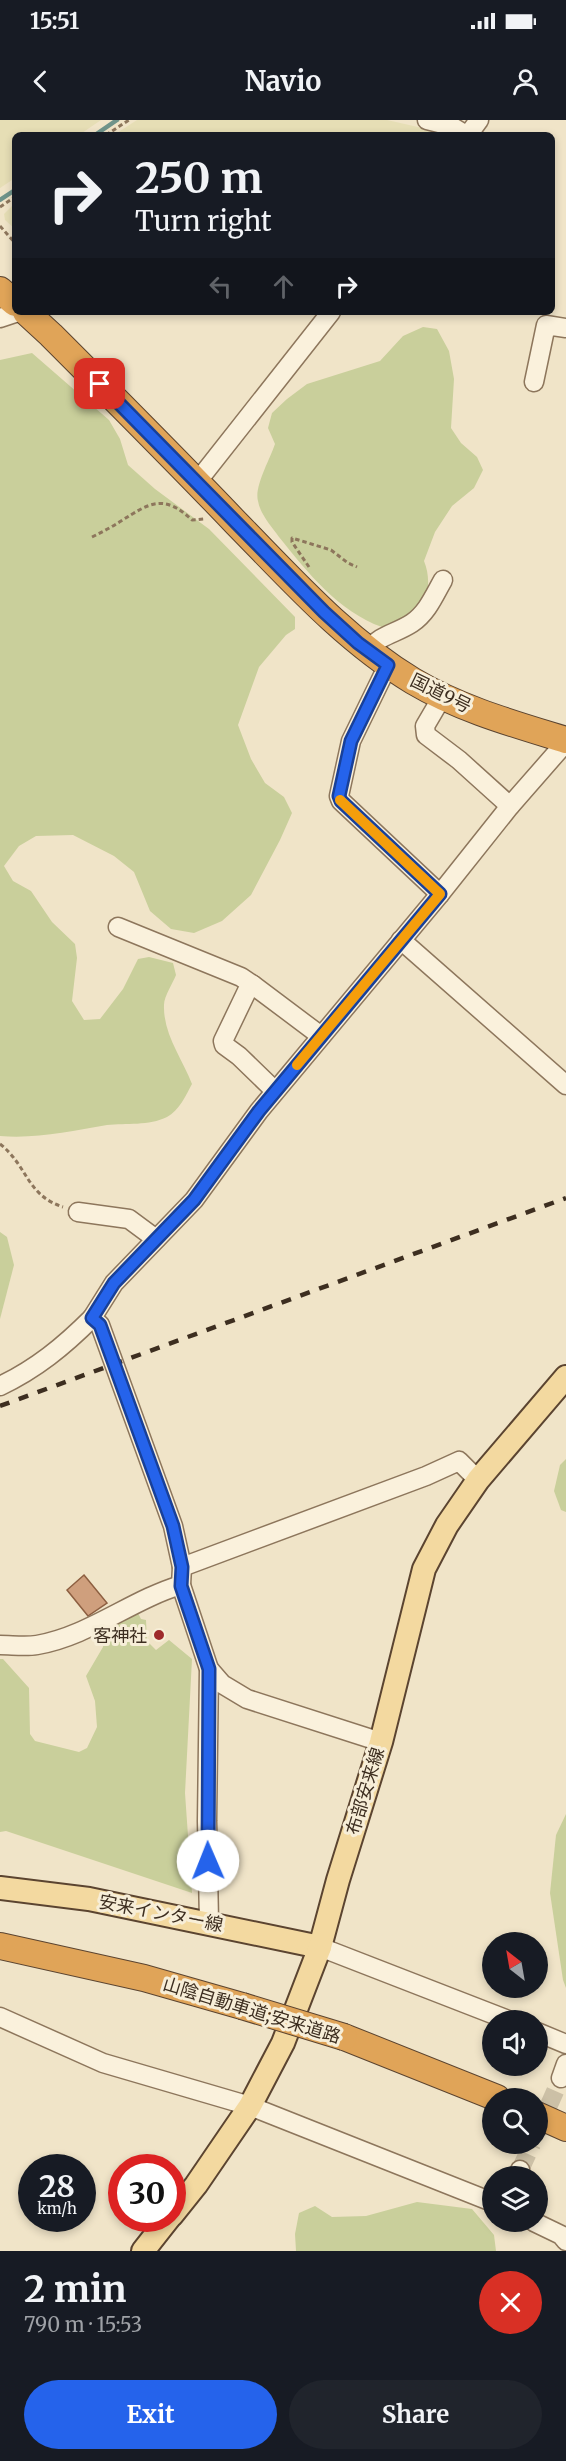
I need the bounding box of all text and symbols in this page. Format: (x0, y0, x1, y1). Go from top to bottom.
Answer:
text: 15:51 (30, 7, 79, 35)
text: Navio (245, 64, 321, 98)
icon: back (24, 65, 57, 98)
icon: person (509, 65, 542, 98)
text: 250 m (135, 152, 263, 204)
icon: right (36, 156, 114, 234)
text: Turn right (135, 204, 272, 238)
icon: left (204, 270, 237, 303)
icon: ahead (267, 270, 300, 303)
icon: right (330, 270, 363, 303)
pin (74, 358, 125, 409)
icon: arrive (83, 367, 116, 400)
street label: 国道9号 (407, 668, 475, 718)
place label: 客神社 (93, 1624, 147, 1647)
marker: 客神社 (152, 1628, 166, 1642)
street label: 布部安来線 (341, 1745, 389, 1837)
position arrow (176, 1829, 240, 1893)
street label: 安来インター線 (97, 1890, 225, 1936)
north arrow (482, 1932, 548, 1998)
map controls (482, 1932, 548, 2232)
street label: 山陰自動車道;安来道路 (160, 1972, 344, 2048)
button: sound (482, 2010, 548, 2076)
button: search (482, 2088, 548, 2154)
speed limit sign: 30 (108, 2154, 186, 2232)
button: layers (482, 2166, 548, 2232)
text: 28 (39, 2167, 75, 2205)
text: km/h (37, 2199, 77, 2218)
text: 2 min (24, 2267, 127, 2312)
button: close (479, 2271, 542, 2334)
text: 790 m · 15:53 (24, 2312, 142, 2337)
button: Exit (24, 2380, 277, 2449)
button: Share (289, 2380, 542, 2449)

